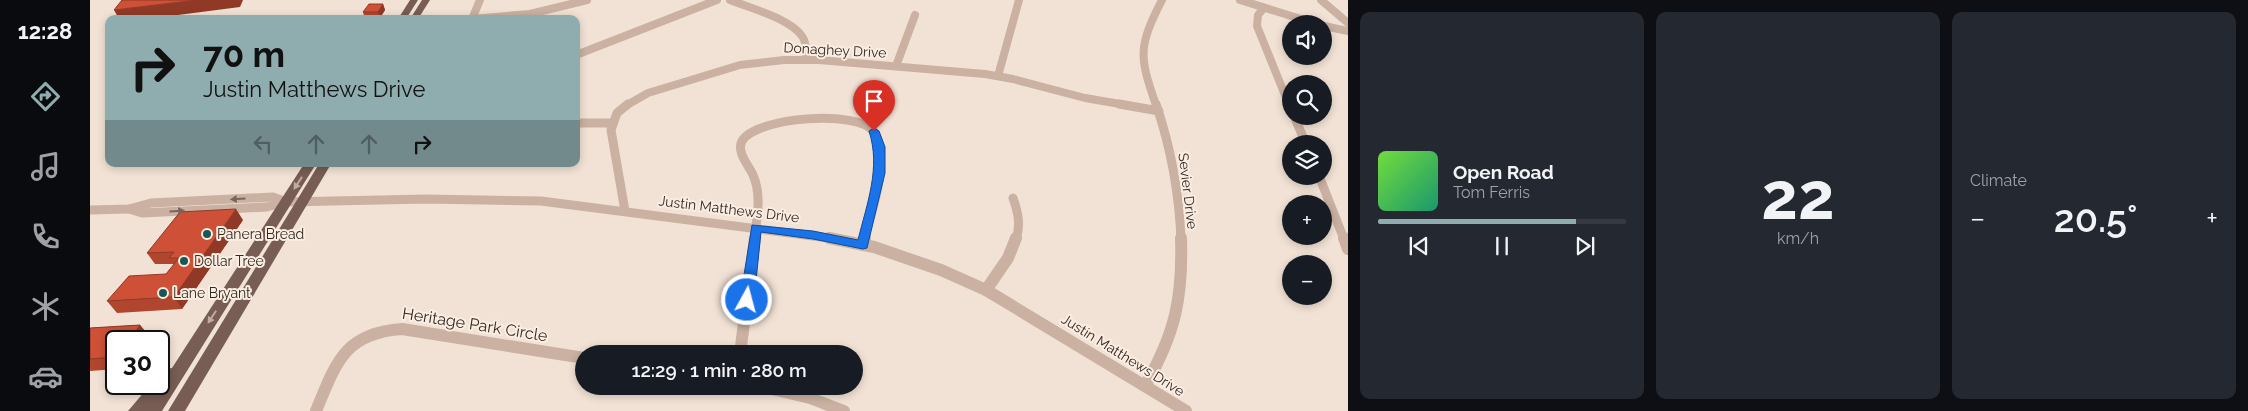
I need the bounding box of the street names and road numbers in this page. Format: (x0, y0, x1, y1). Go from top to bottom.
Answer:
street label: Donaghey Drive (783, 39, 887, 61)
street label: Sevier Drive (1175, 152, 1201, 230)
street label: Justin Matthews Drive (658, 192, 800, 226)
street label: Heritage Park Circle (401, 304, 549, 345)
street label: Justin Matthews Drive (1059, 311, 1187, 399)

